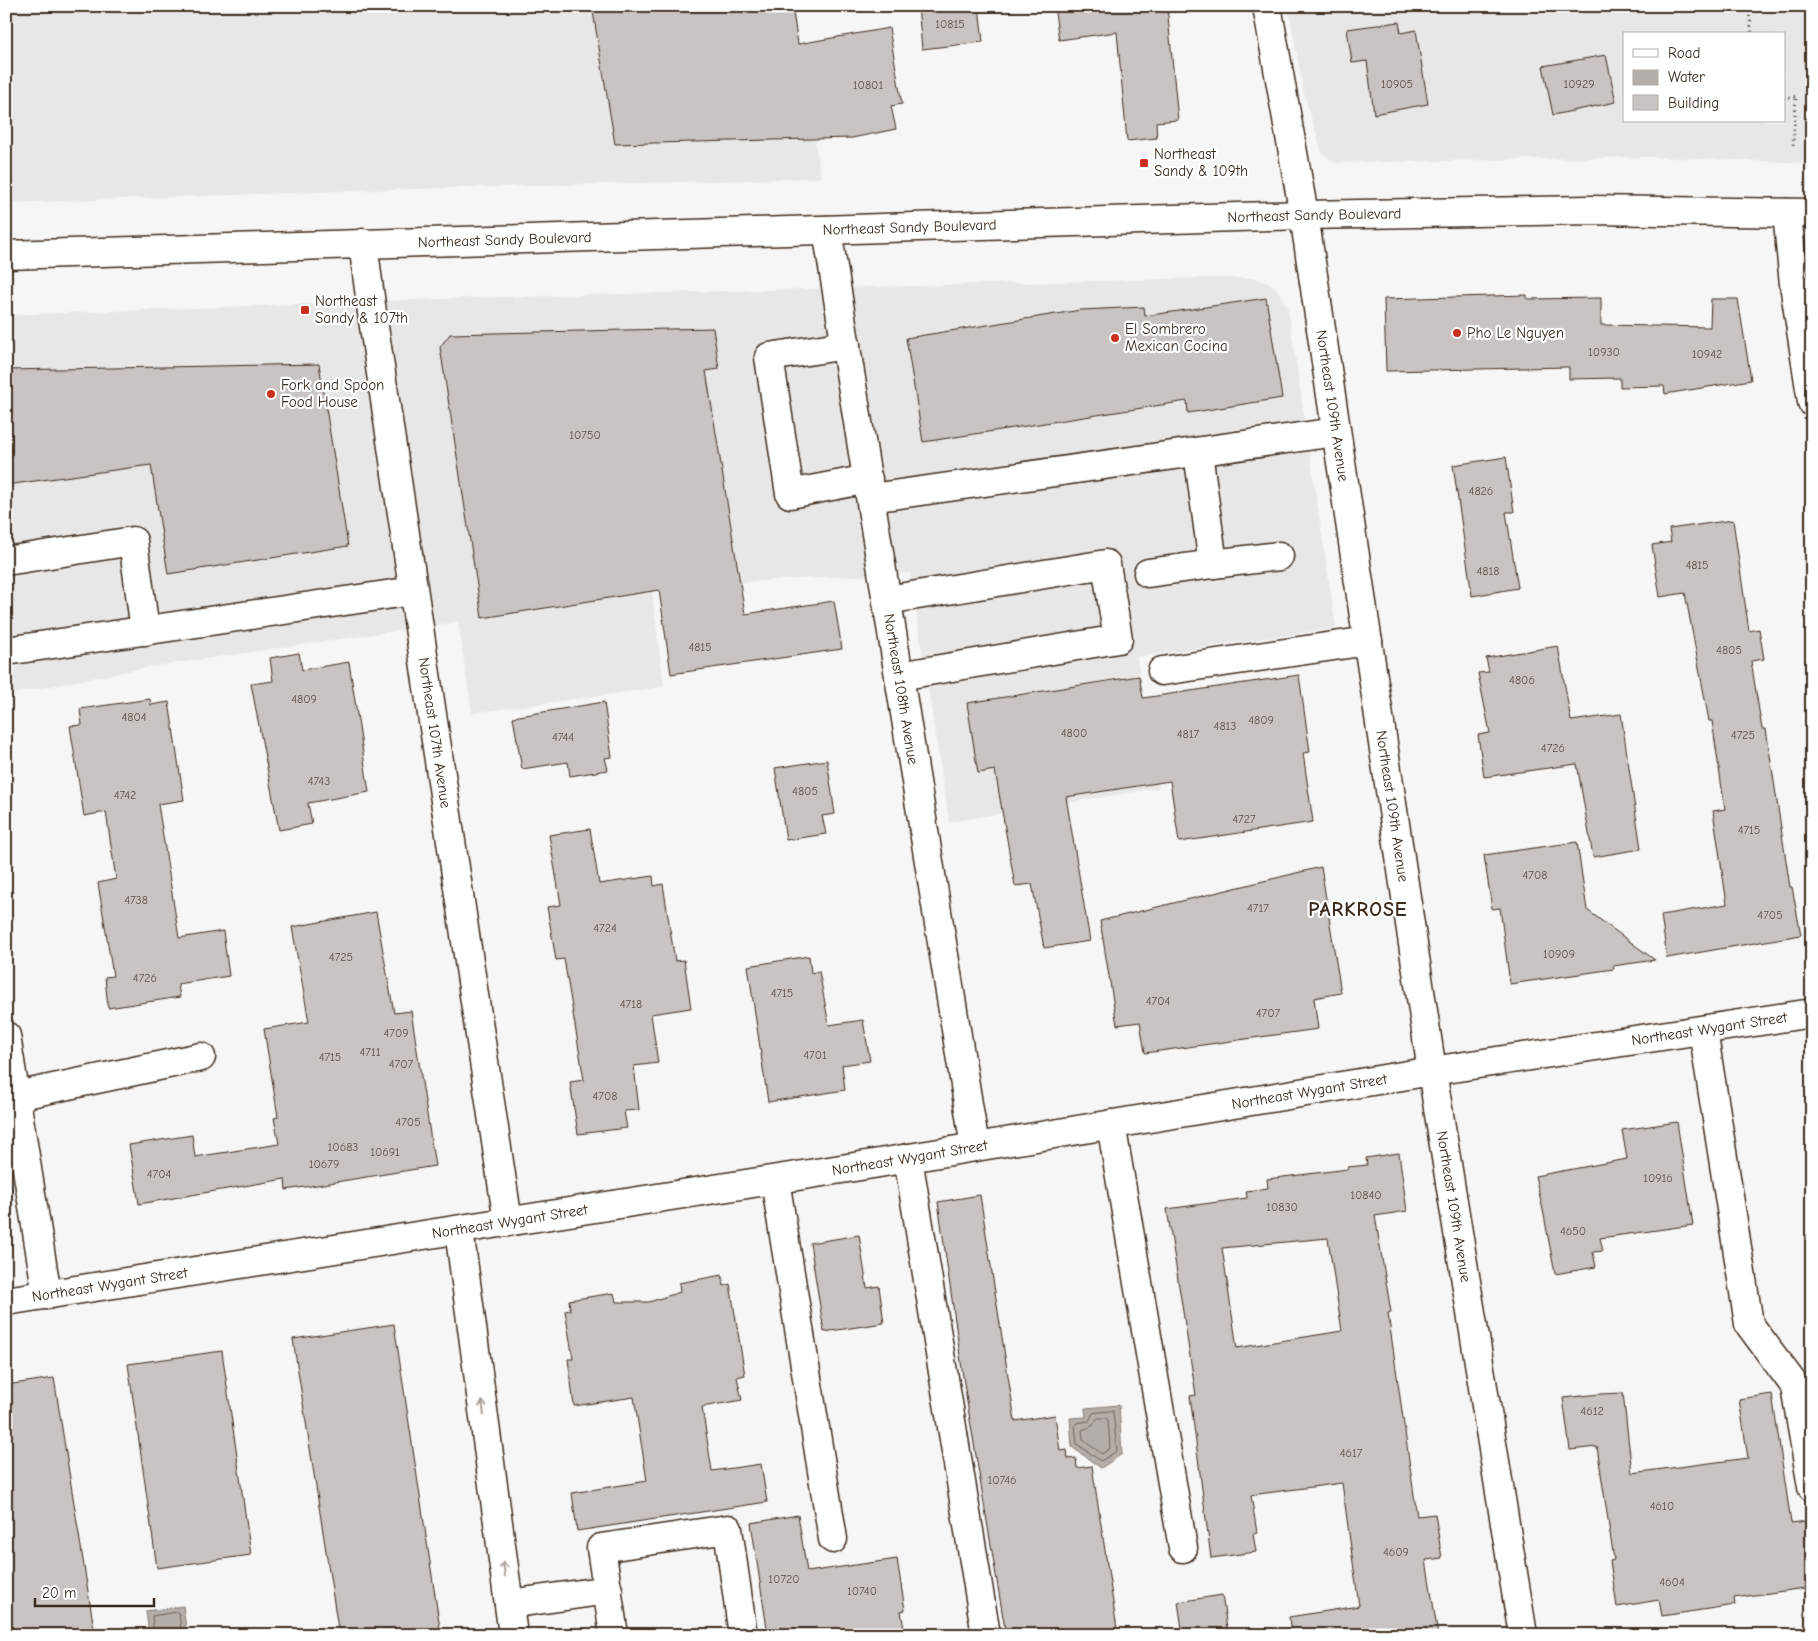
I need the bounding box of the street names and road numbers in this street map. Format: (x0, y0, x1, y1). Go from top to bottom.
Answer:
street label: Northeast Sandy Boulevard (1227, 204, 1401, 226)
street label: Northeast Sandy Boulevard (822, 215, 997, 239)
street label: Northeast Sandy Boulevard (418, 228, 592, 251)
street label: Northeast 109th Avenue (1312, 329, 1353, 483)
street label: Northeast 108th Avenue (880, 612, 922, 766)
street label: Northeast 107th Avenue (415, 656, 455, 810)
street label: Northeast 109th Avenue (1372, 729, 1413, 884)
street label: Northeast Wygant Street (1630, 1008, 1789, 1049)
street label: Northeast Wygant Street (1230, 1070, 1389, 1113)
street label: Northeast 109th Avenue (1433, 1129, 1475, 1284)
street label: Northeast Wygant Street (831, 1136, 990, 1179)
street label: Northeast Wygant Street (431, 1200, 590, 1243)
street label: Northeast Wygant Street (31, 1263, 190, 1306)

